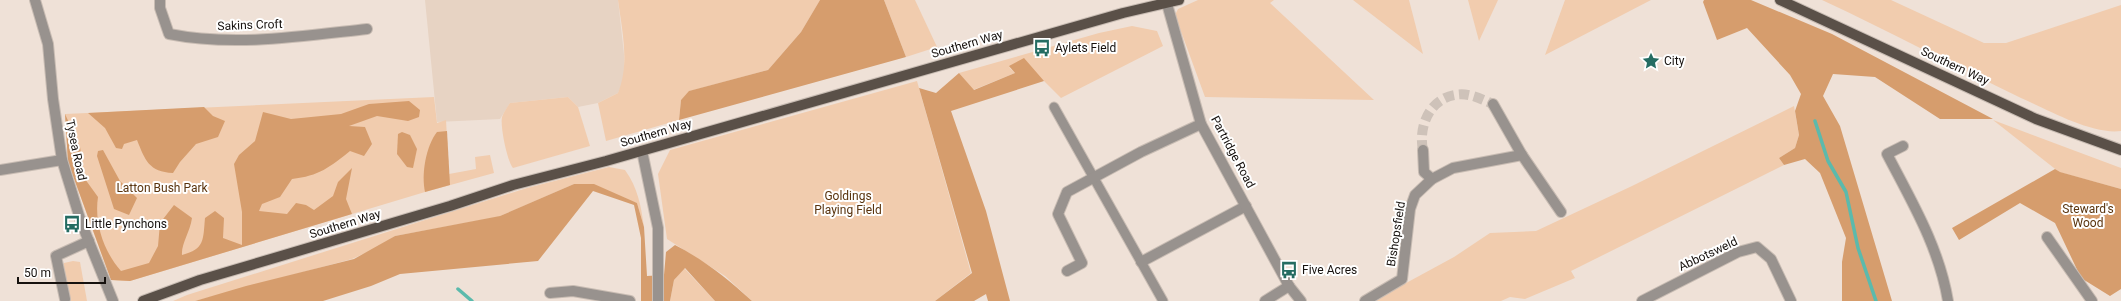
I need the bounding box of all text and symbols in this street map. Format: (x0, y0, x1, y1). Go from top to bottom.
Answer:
street label: Sakins Croft (217, 17, 283, 33)
street label: Southern Way (930, 27, 1005, 61)
bus stop icon: Aylets Field (1032, 38, 1052, 58)
place label: Aylets Field (1055, 41, 1116, 55)
street label: Southern Way (1919, 44, 1992, 88)
place icon: City (1641, 51, 1661, 71)
place label: City (1664, 54, 1685, 68)
street label: Partridge Road (1208, 114, 1258, 190)
street label: Southern Way (619, 116, 694, 150)
street label: Tysea Road (63, 118, 89, 182)
park label: Latton Bush Park (116, 181, 209, 195)
park label: Goldings Playing Field (814, 189, 882, 217)
street label: Bishopsfield (1384, 200, 1408, 268)
park label: Steward's Wood (2062, 202, 2114, 230)
street label: Southern Way (308, 206, 383, 241)
bus stop icon: Little Pynchons (62, 214, 82, 234)
place label: Little Pynchons (85, 217, 167, 231)
street label: Abbotsweld (1676, 234, 1740, 274)
scale bar (18, 259, 105, 285)
bus stop icon: Five Acres (1279, 260, 1299, 280)
place label: Five Acres (1302, 263, 1357, 277)
text: 50 m (24, 266, 51, 280)

